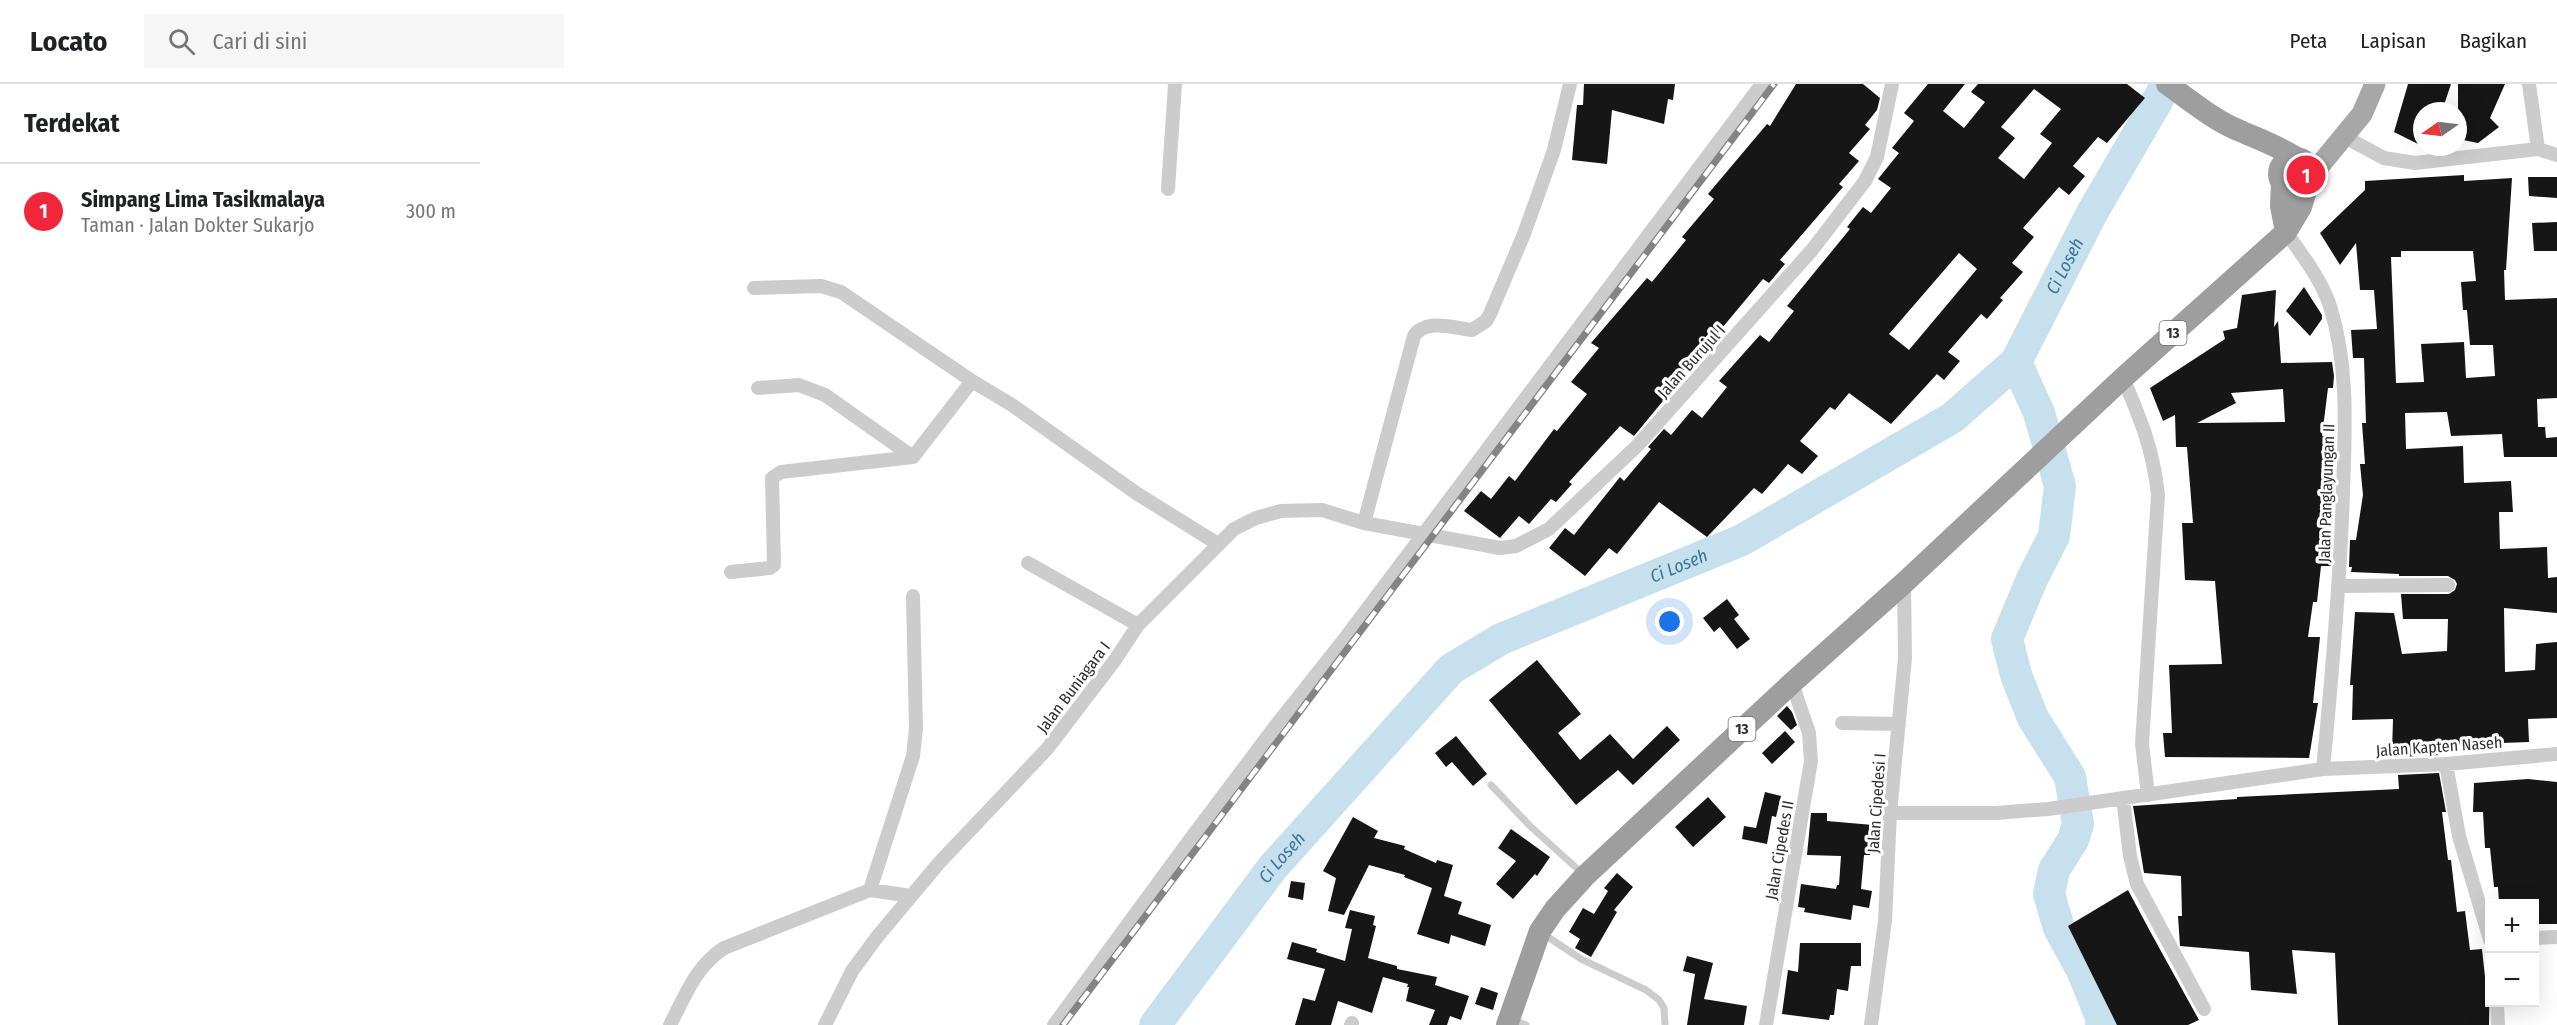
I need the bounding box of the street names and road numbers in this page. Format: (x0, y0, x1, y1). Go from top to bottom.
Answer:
street label: Jalan Burujul I (1654, 321, 1729, 402)
road number: 13 (2160, 321, 2186, 345)
street label: Jalan Panglayungan II (2315, 423, 2338, 563)
street label: Jalan Buniagara I (1033, 638, 1114, 737)
road number: 13 (1728, 717, 1756, 741)
street label: Jalan Kapten Naseh (2375, 733, 2503, 760)
street label: Jalan Cipedesi I (1864, 752, 1889, 854)
street label: Jalan Cipedes II (1761, 799, 1798, 901)

